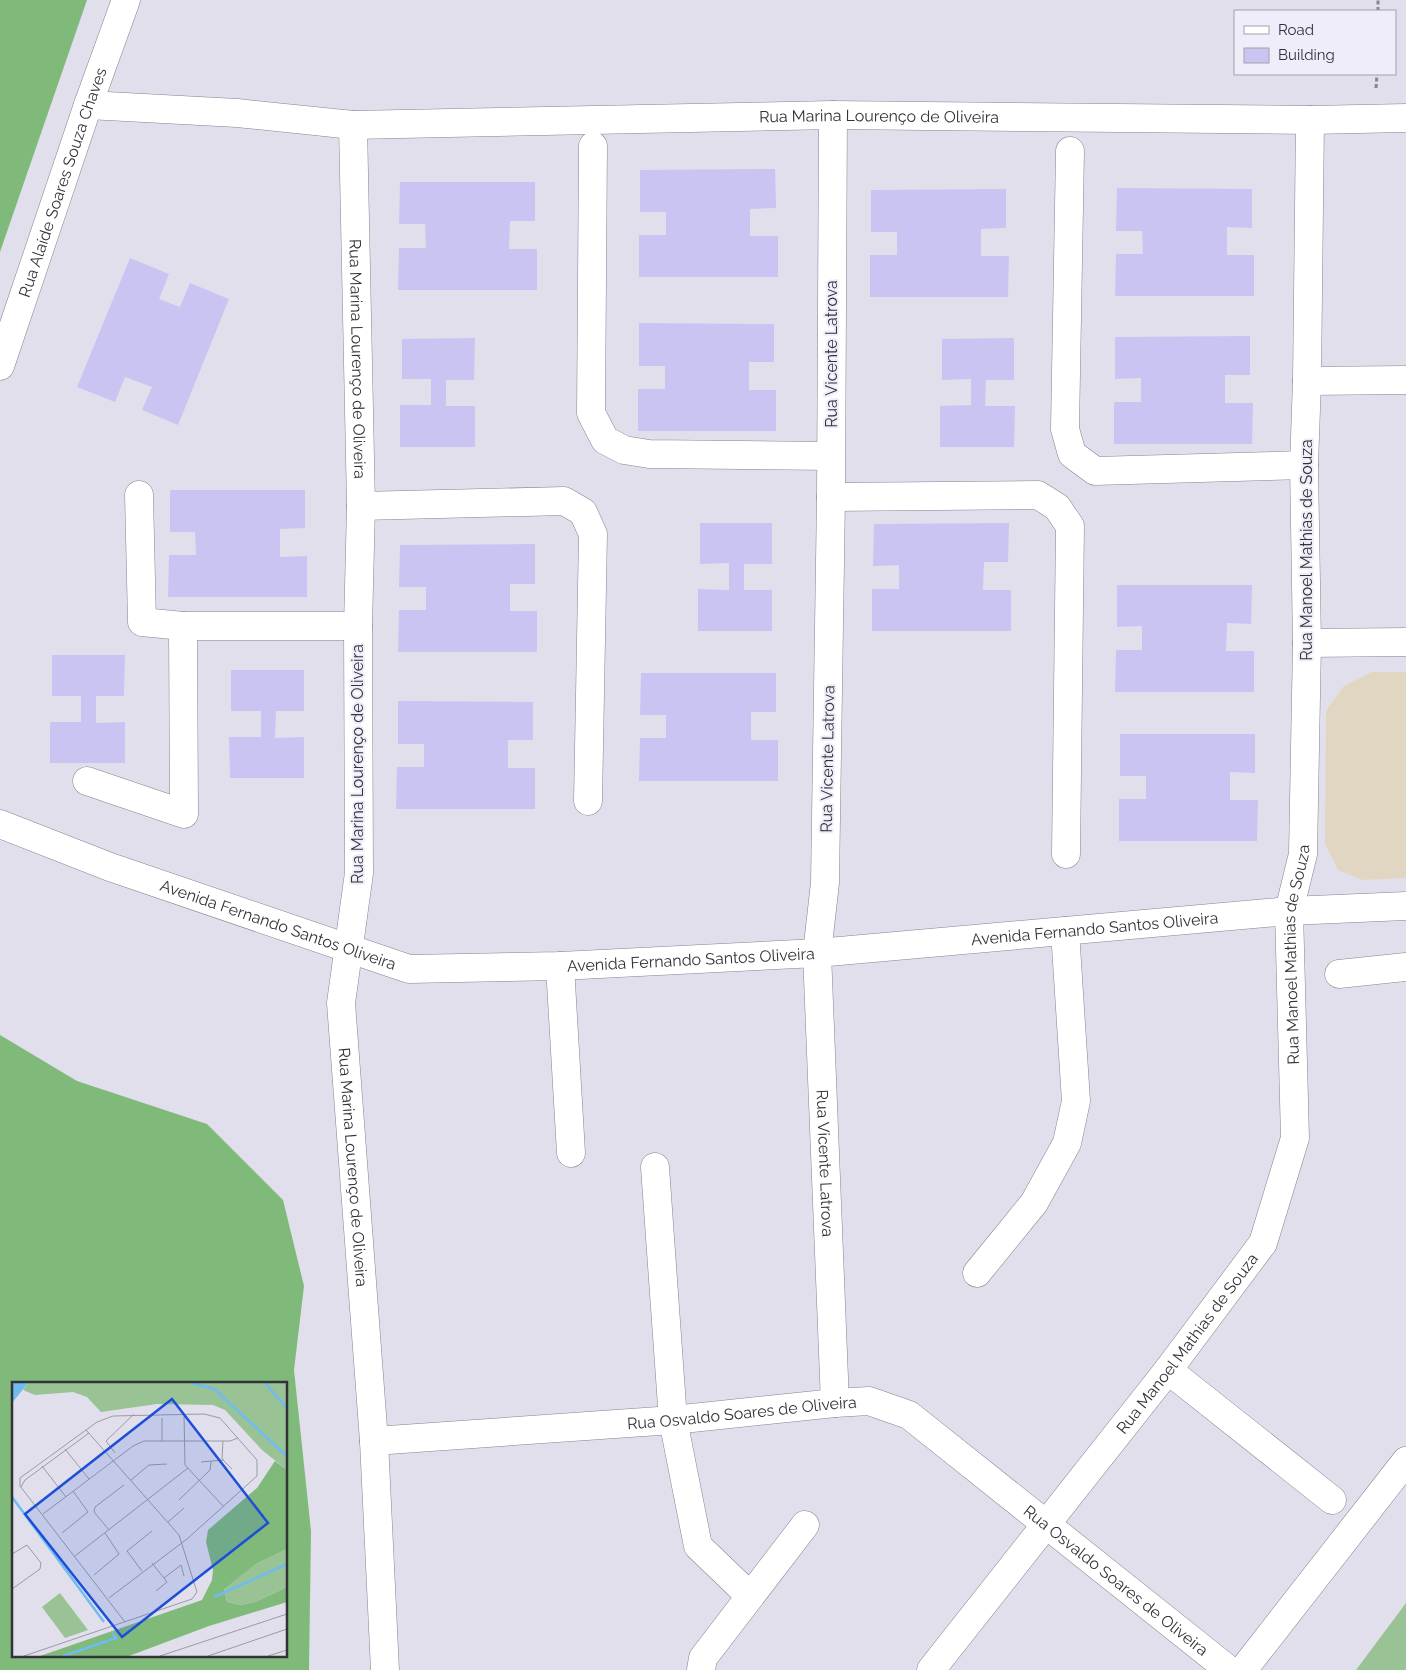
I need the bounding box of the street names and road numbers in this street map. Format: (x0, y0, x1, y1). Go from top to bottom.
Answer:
street label: Rua Alaíde Soares Souza Chaves (15, 65, 111, 300)
street label: Rua Marina Lourenço de Oliveira (759, 106, 999, 127)
street label: Rua Marina Lourenço de Oliveira (345, 239, 369, 479)
street label: Rua Vicente Latrova (822, 280, 841, 428)
street label: Rua Manoel Mathias de Souza (1297, 439, 1316, 661)
street label: Rua Marina Lourenço de Oliveira (348, 644, 367, 884)
street label: Rua Vicente Latrova (817, 685, 838, 833)
street label: Rua Manoel Mathias de Souza (1280, 844, 1313, 1065)
street label: Avenida Fernando Santos Oliveira (158, 876, 399, 974)
street label: Avenida Fernando Santos Oliveira (970, 908, 1219, 949)
street label: Avenida Fernando Santos Oliveira (566, 944, 815, 976)
street label: Rua Marina Lourenço de Oliveira (334, 1047, 371, 1288)
street label: Rua Vicente Latrova (812, 1089, 837, 1237)
street label: Rua Manoel Mathias de Souza (1112, 1250, 1262, 1438)
street label: Rua Osvaldo Soares de Oliveira (626, 1393, 857, 1433)
street label: Rua Osvaldo Soares de Oliveira (1020, 1501, 1212, 1660)

